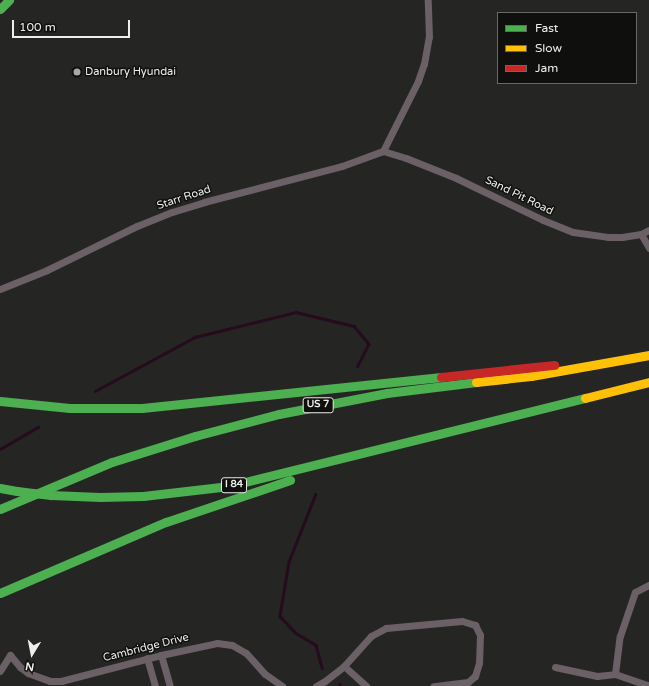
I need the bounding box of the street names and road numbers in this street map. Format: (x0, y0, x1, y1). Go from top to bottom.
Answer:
street label: Sand Pit Road (483, 174, 555, 218)
street label: Starr Road (155, 183, 213, 213)
road number: US 7 (302, 397, 334, 413)
road number: I 84 (220, 477, 248, 493)
street label: Cambridge Drive (102, 631, 190, 665)

